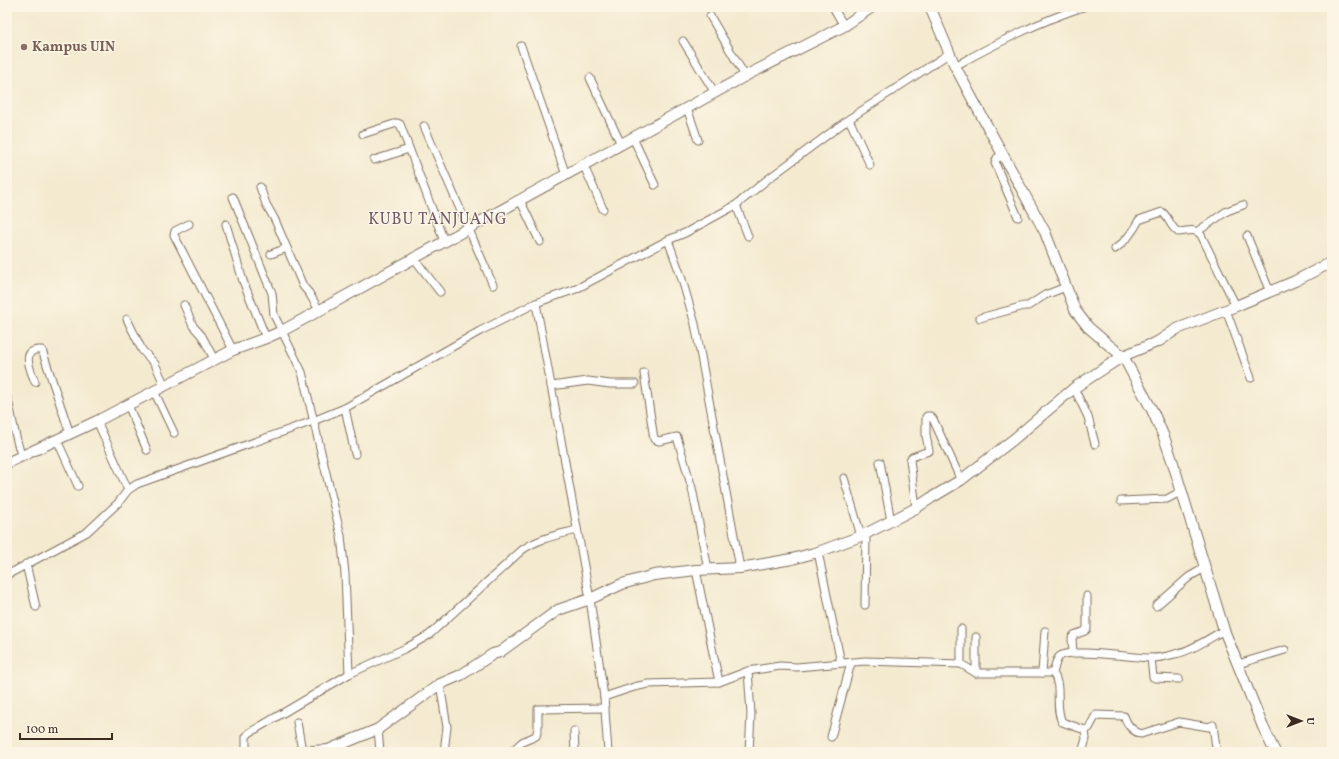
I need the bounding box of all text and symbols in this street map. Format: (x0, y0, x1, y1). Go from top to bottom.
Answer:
place label: Kampus UIN (32, 38, 115, 57)
marker: Kampus UIN (19, 42, 29, 52)
district label: KUBU TANJUANG (368, 209, 508, 231)
north arrow (1281, 701, 1321, 741)
scale bar (20, 715, 112, 741)
text: U (1302, 717, 1317, 725)
text: 100 m (26, 722, 59, 738)

